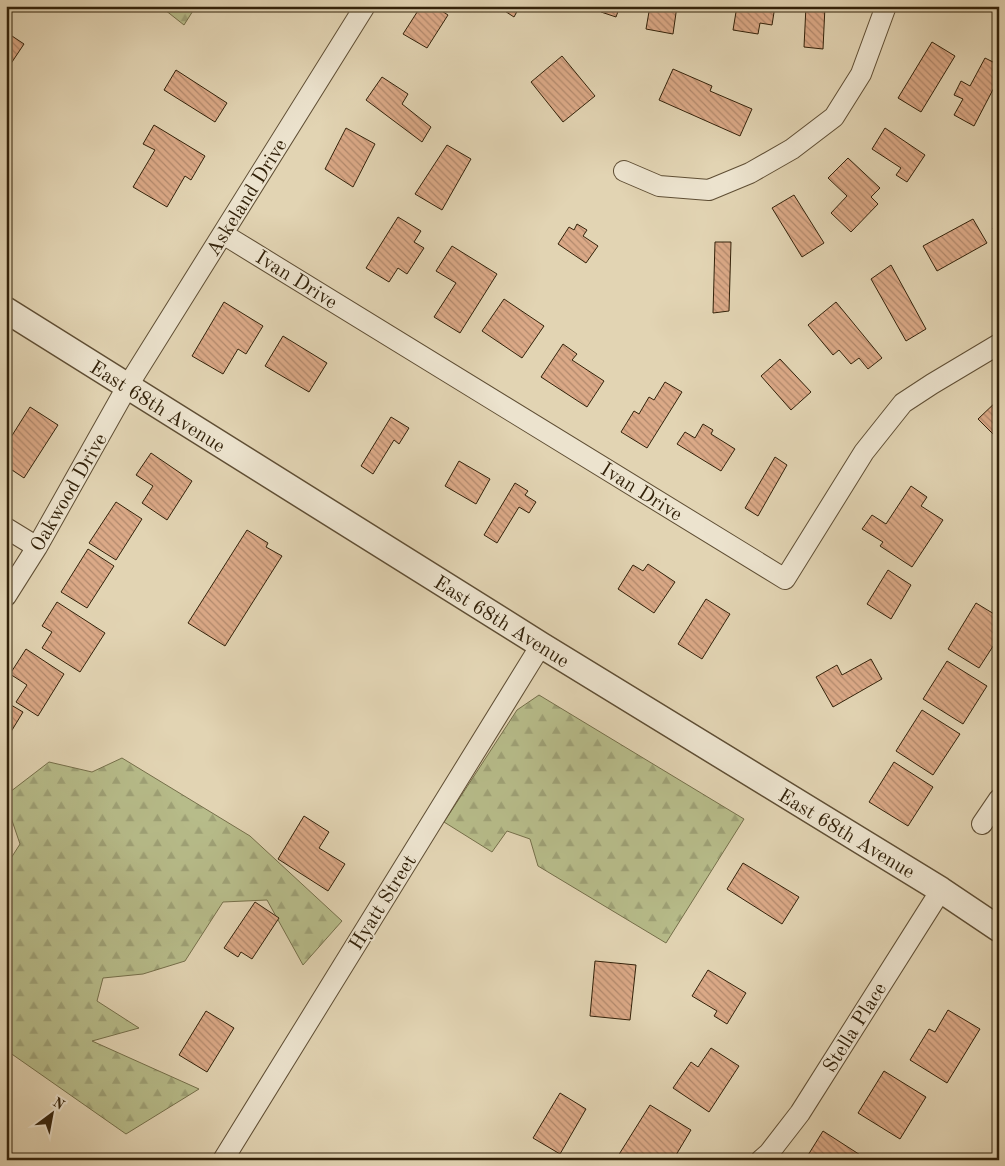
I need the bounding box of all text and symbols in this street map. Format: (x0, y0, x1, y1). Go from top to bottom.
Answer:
street label: Askeland Drive (204, 136, 292, 260)
street label: Ivan Drive (252, 248, 340, 314)
street label: East 68th Avenue (86, 358, 228, 457)
street label: Oakwood Drive (28, 431, 112, 555)
street label: Ivan Drive (597, 460, 685, 526)
street label: East 68th Avenue (430, 573, 572, 672)
street label: East 68th Avenue (774, 786, 918, 883)
street label: Hyatt Street (347, 852, 421, 954)
street label: Stella Place (820, 980, 891, 1076)
north arrow (28, 1088, 78, 1138)
text: N (50, 1095, 67, 1113)

